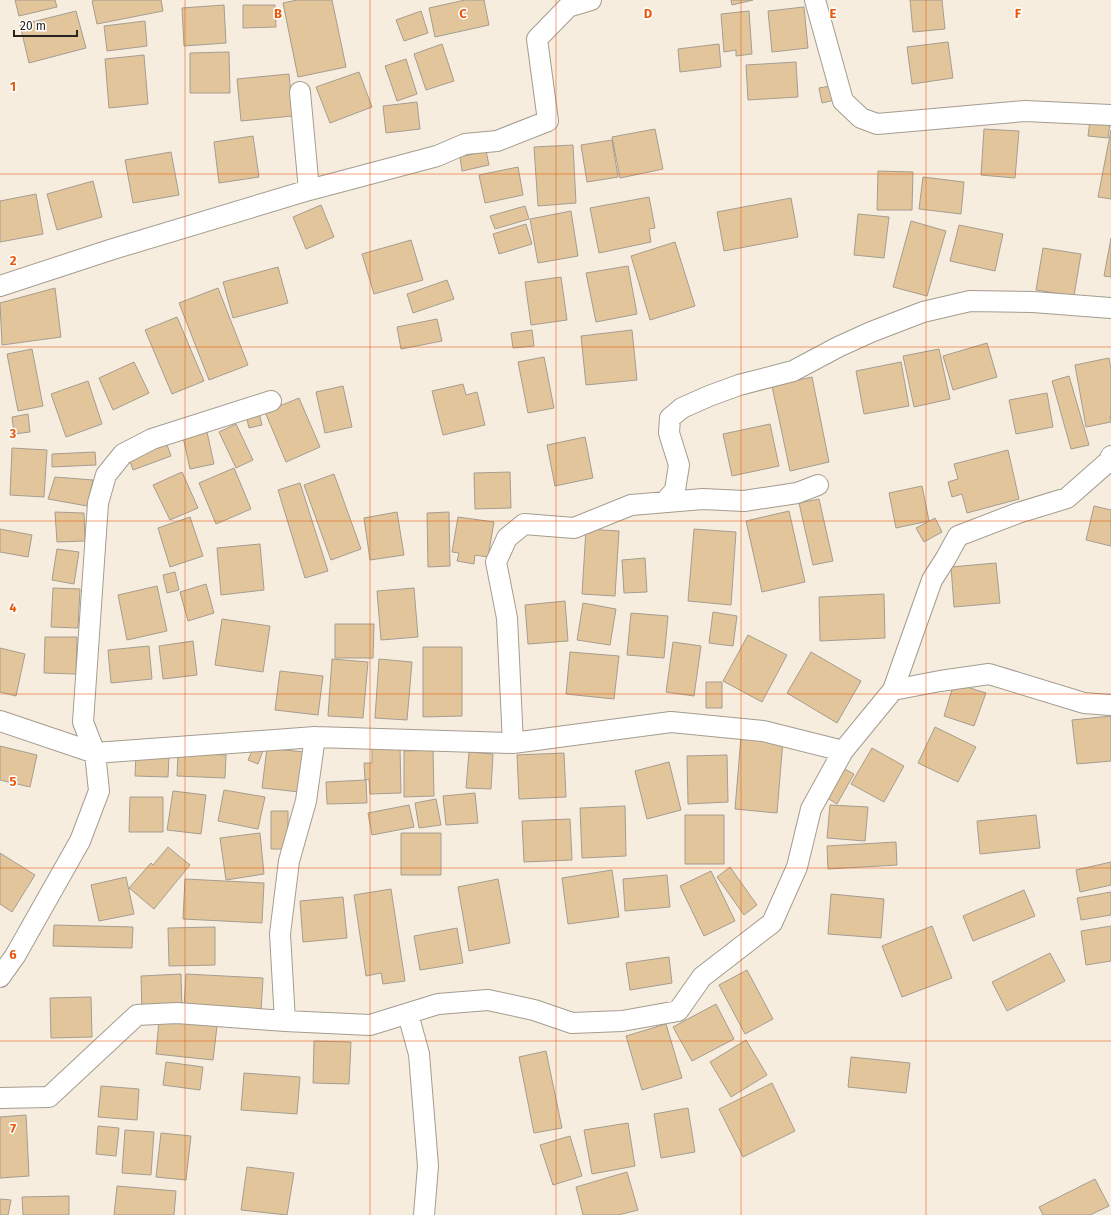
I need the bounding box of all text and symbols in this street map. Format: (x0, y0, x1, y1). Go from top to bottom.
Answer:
text: B (274, 6, 282, 21)
text: C (459, 6, 467, 21)
text: D (644, 6, 653, 21)
text: E (830, 6, 837, 21)
text: F (1015, 6, 1022, 21)
scale bar (14, 12, 77, 38)
text: 20 m (20, 19, 46, 33)
text: 1 (10, 79, 16, 94)
text: 2 (10, 253, 17, 268)
text: 3 (9, 426, 17, 441)
text: 4 (9, 600, 17, 615)
text: 5 (10, 774, 17, 789)
text: 6 (9, 947, 17, 962)
text: 7 (10, 1121, 16, 1136)

